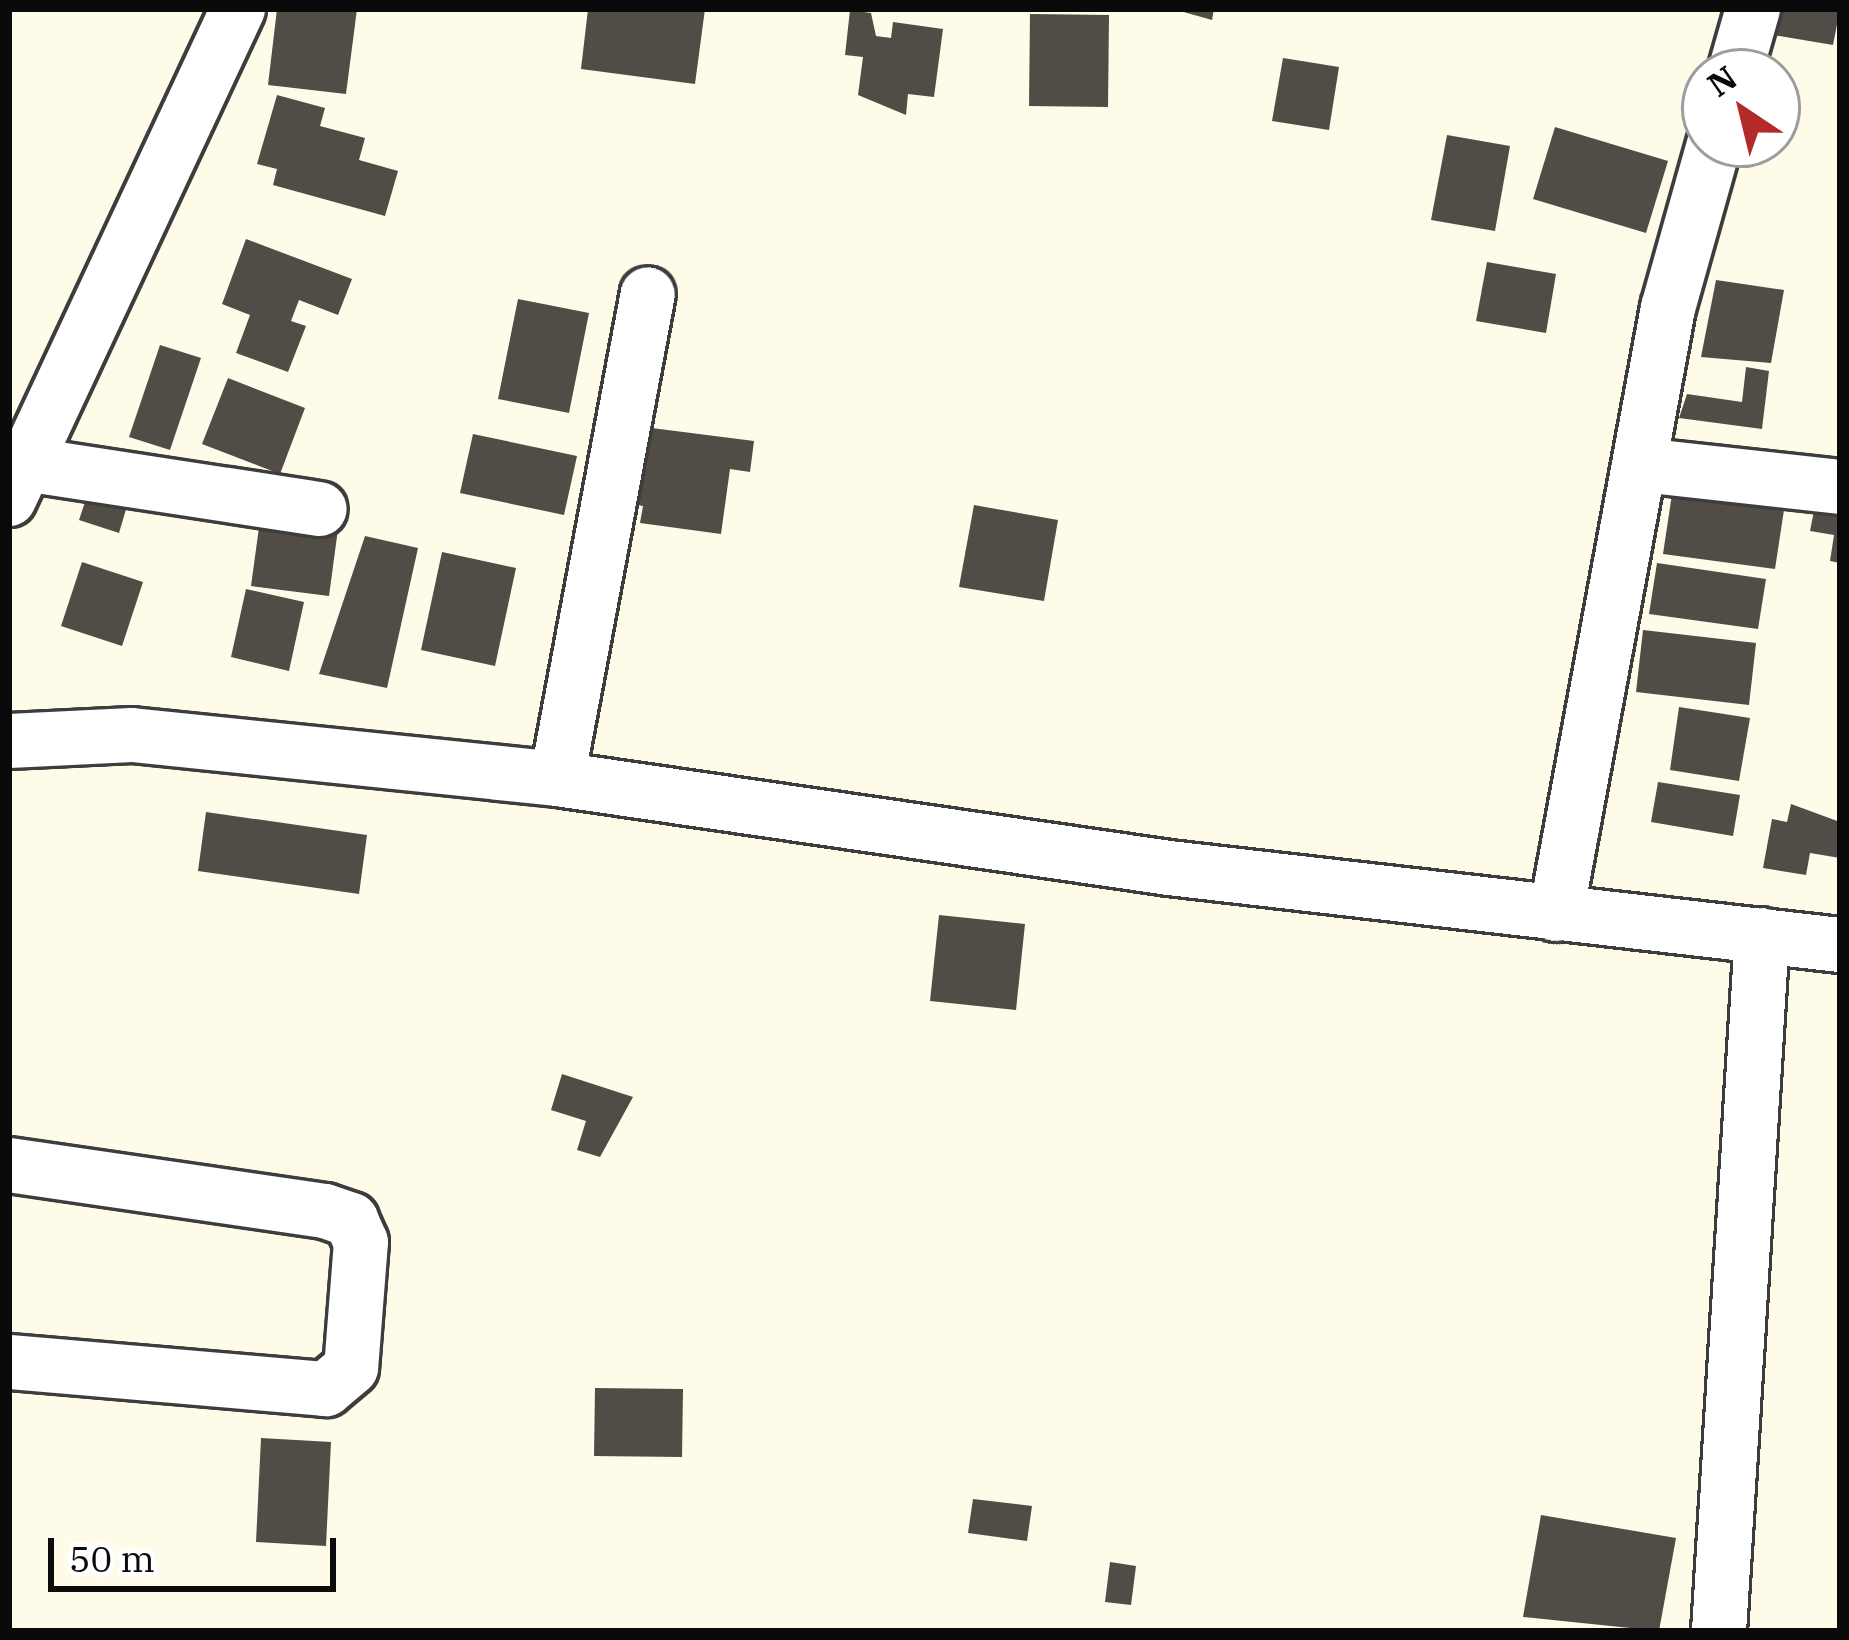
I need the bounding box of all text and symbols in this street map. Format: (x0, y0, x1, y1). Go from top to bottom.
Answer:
north arrow (1681, 48, 1801, 168)
text: N (1699, 55, 1745, 106)
scale bar (54, 1514, 342, 1588)
text: 50 m (69, 1535, 155, 1582)

